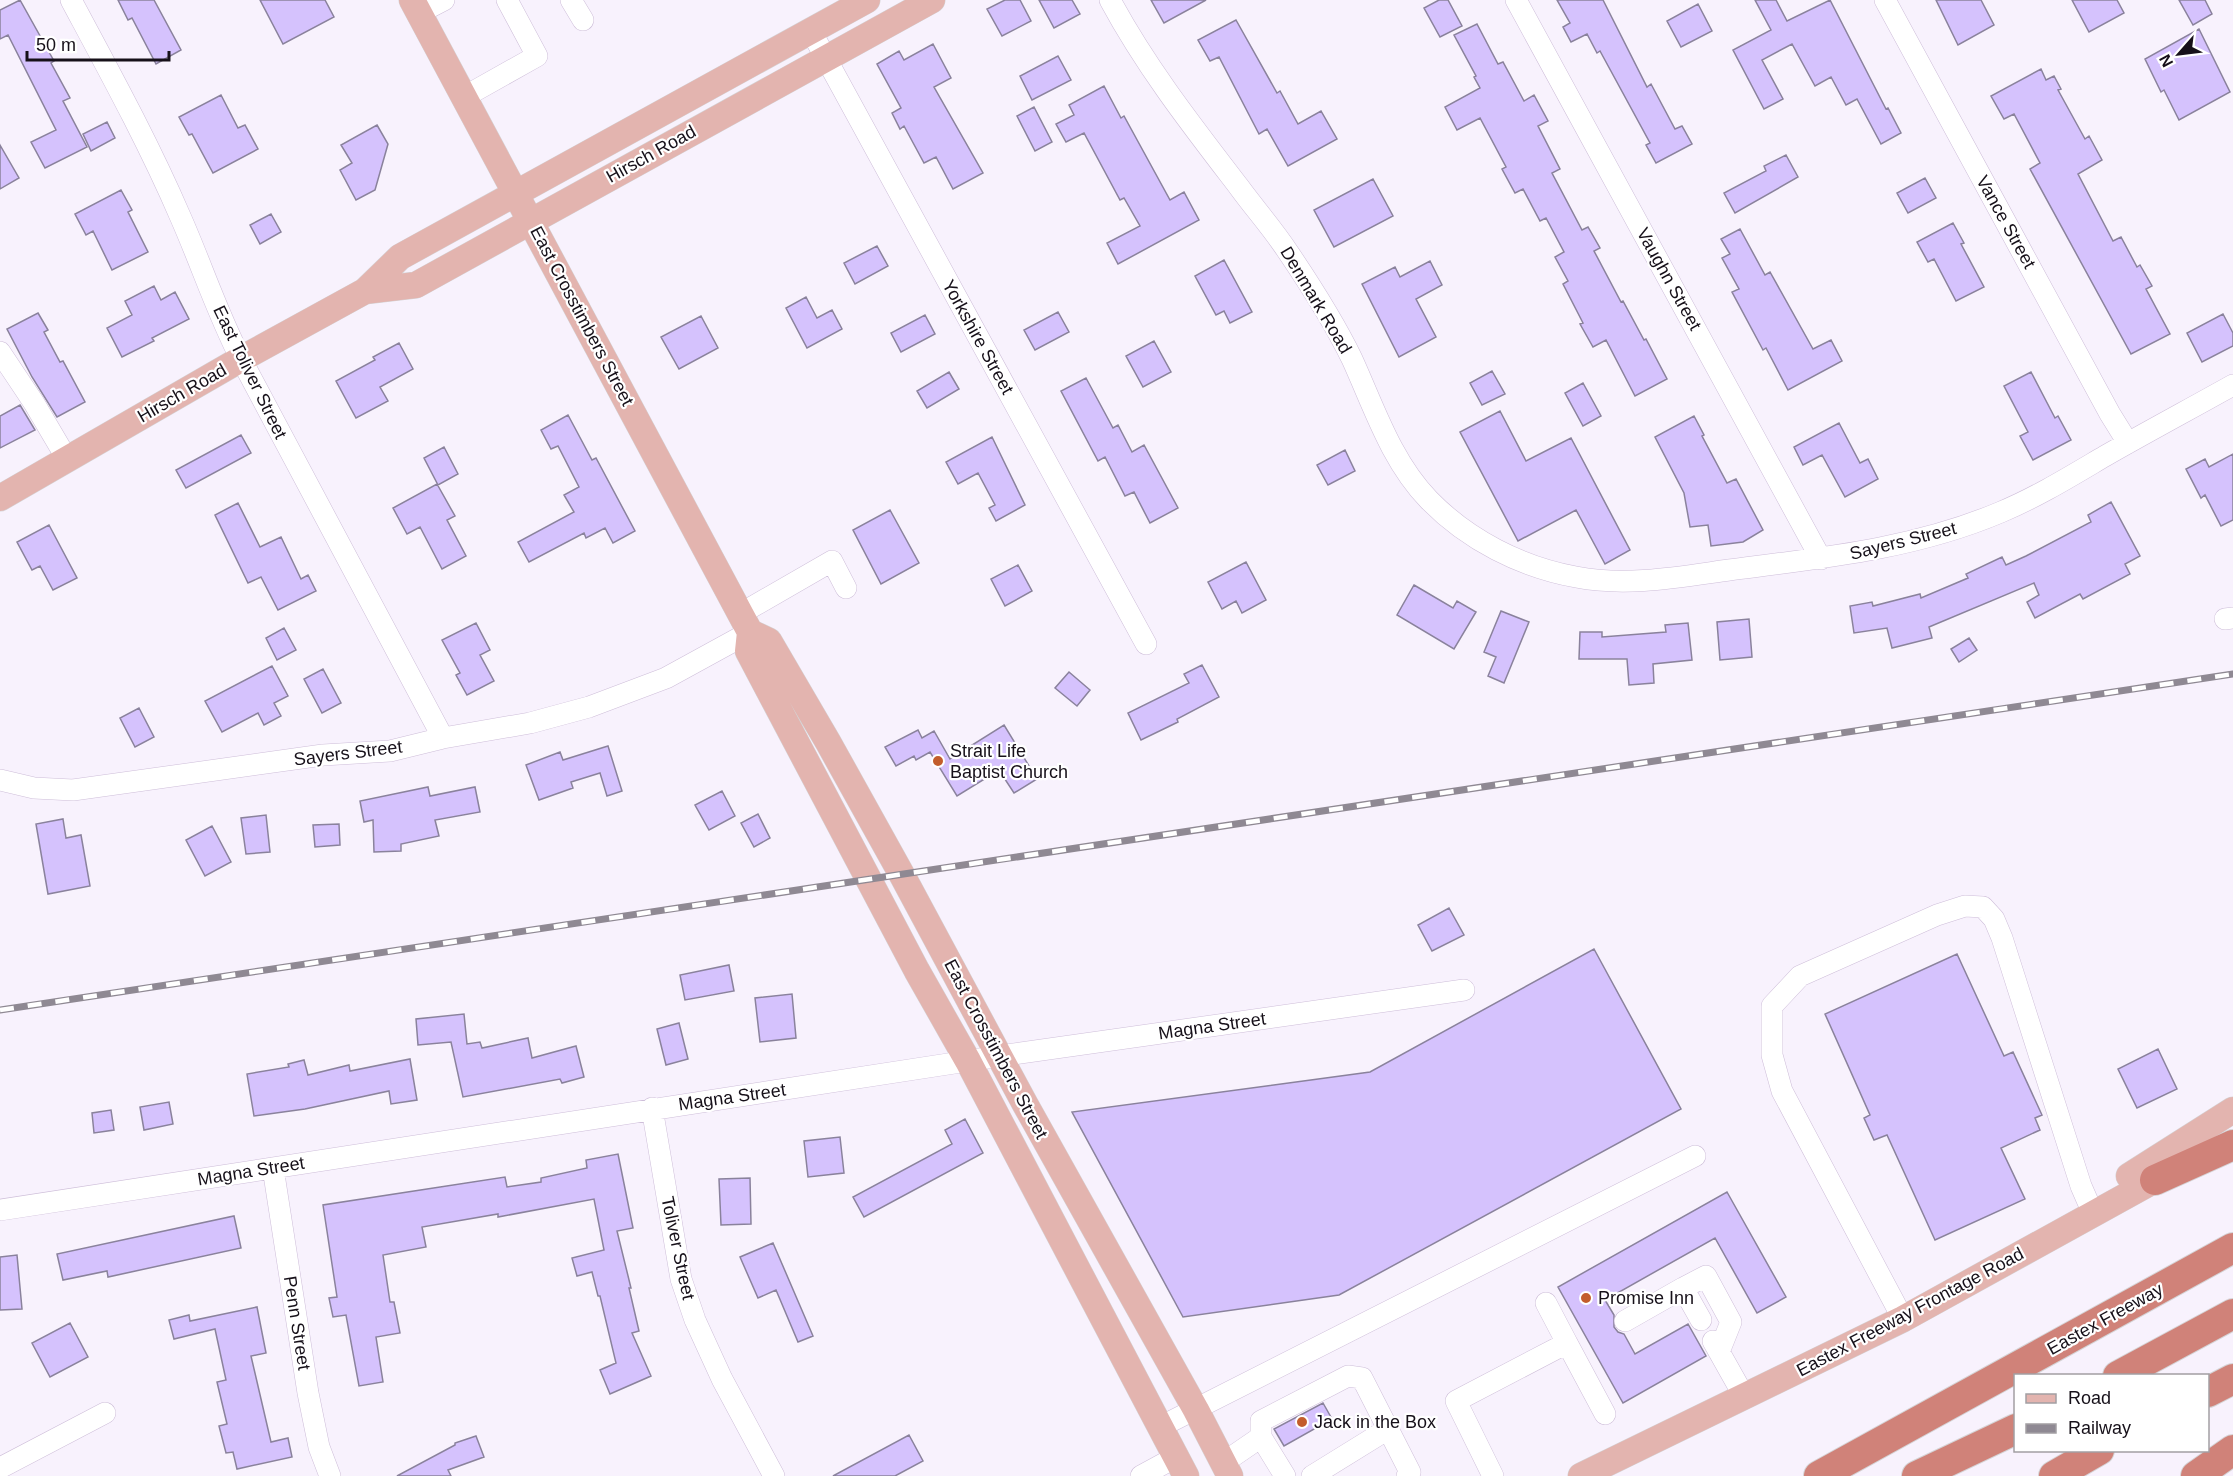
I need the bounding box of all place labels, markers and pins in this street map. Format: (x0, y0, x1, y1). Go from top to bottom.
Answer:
place label: Strait Life Baptist Church (950, 741, 1068, 782)
marker: Strait Life Baptist Church (931, 754, 945, 768)
place label: Promise Inn (1598, 1288, 1694, 1308)
marker: Promise Inn (1579, 1291, 1593, 1305)
place label: Jack in the Box (1314, 1412, 1436, 1432)
marker: Jack in the Box (1295, 1415, 1309, 1429)

